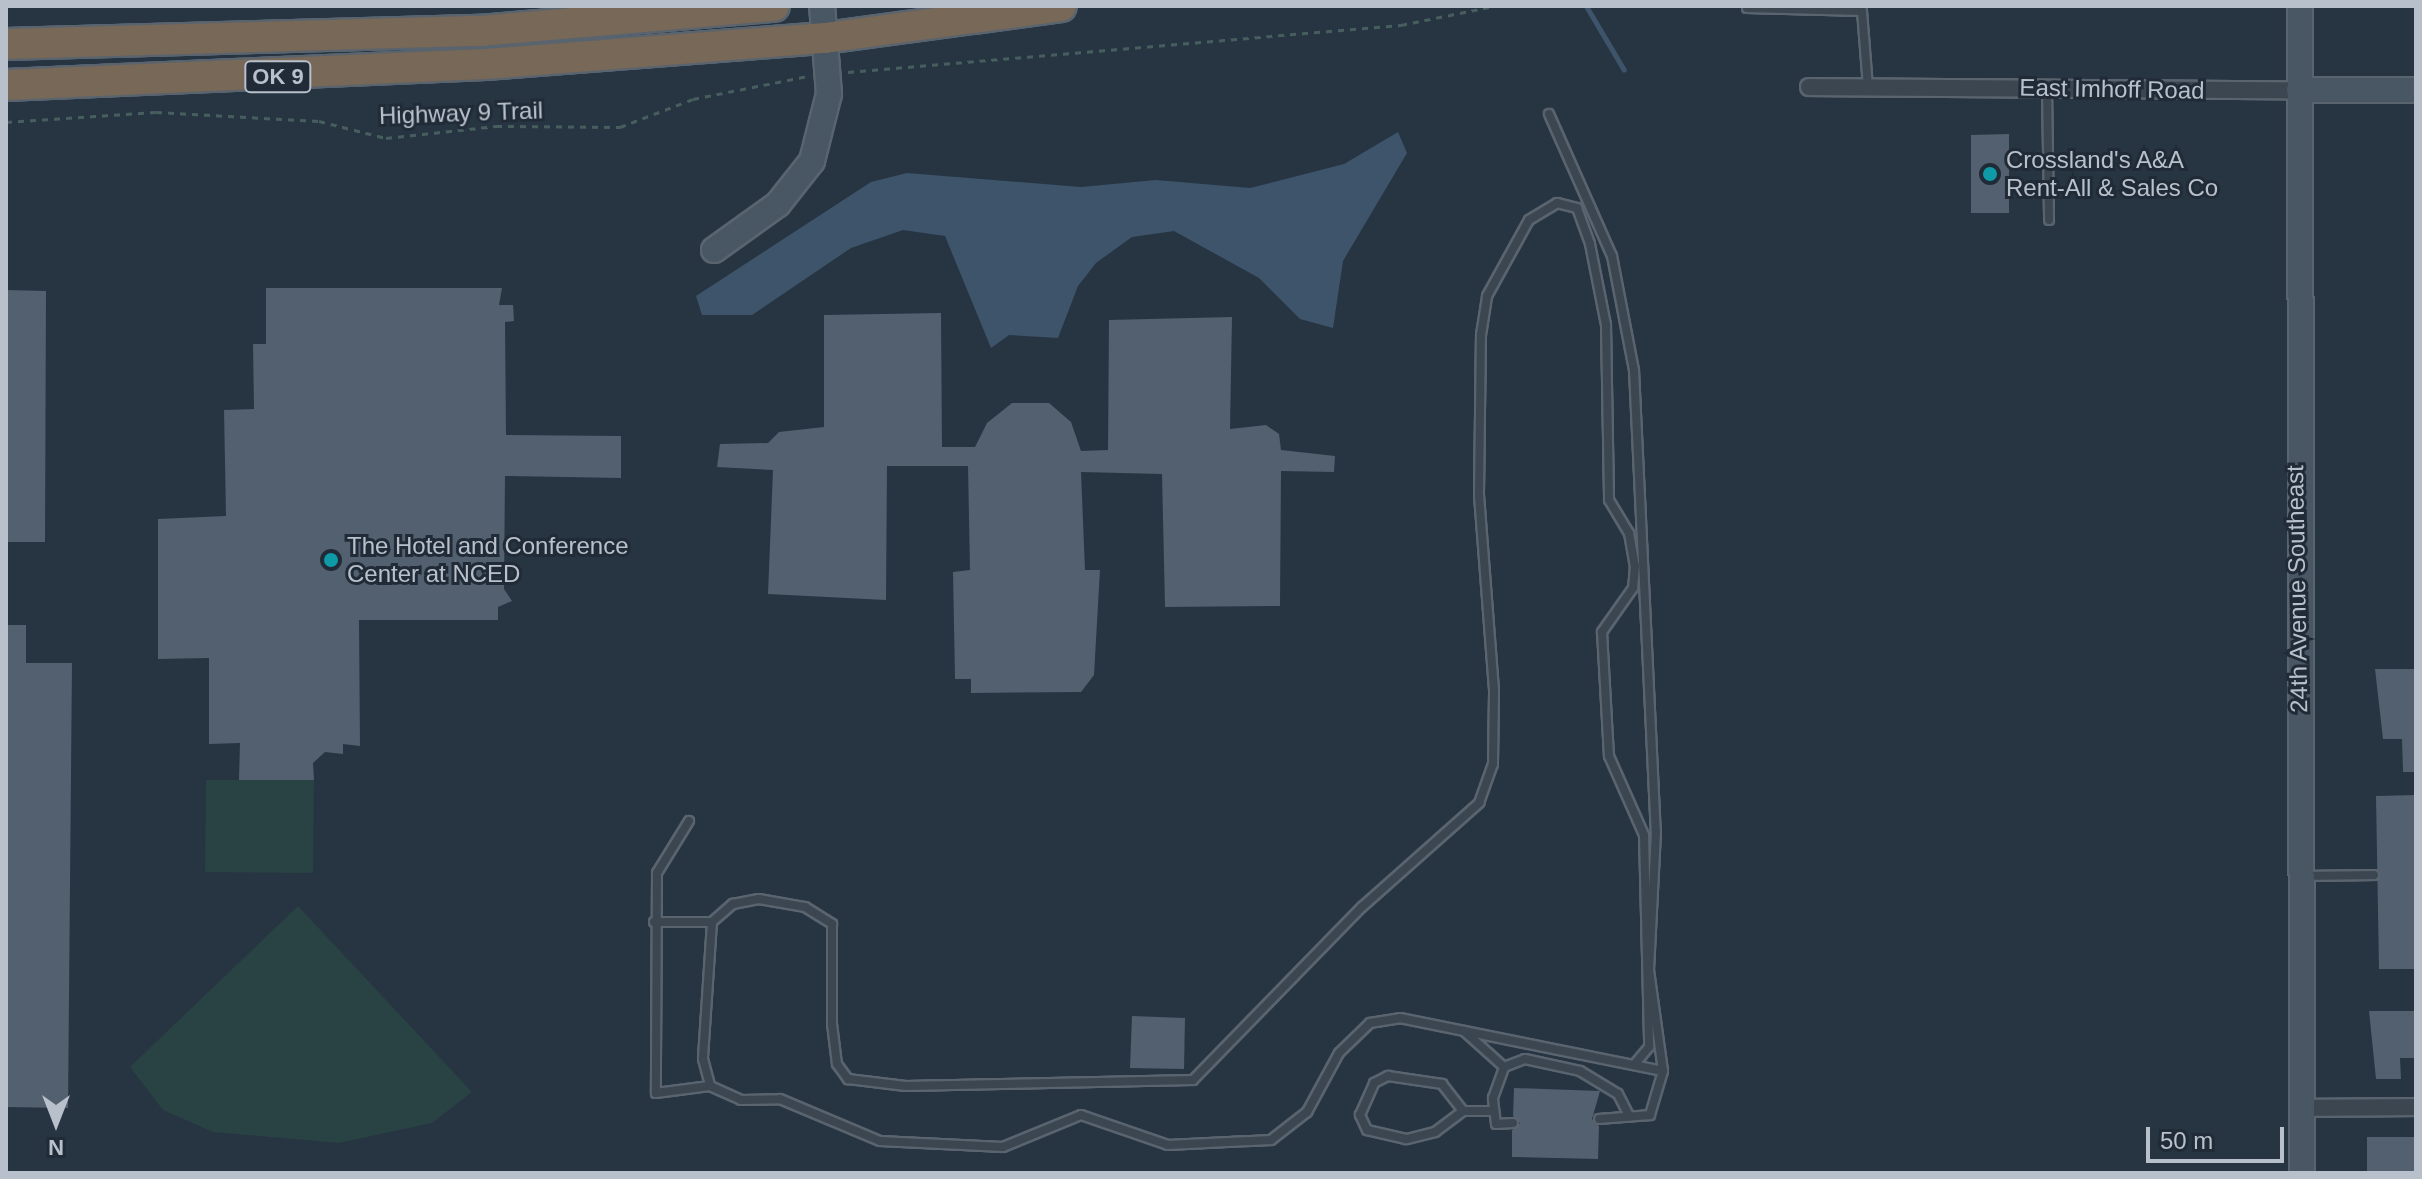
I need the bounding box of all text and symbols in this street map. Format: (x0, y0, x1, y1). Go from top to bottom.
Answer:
road number: OK 9 (244, 59, 312, 95)
street label: East Imhoff Road (2019, 73, 2205, 105)
street label: Highway 9 Trail (378, 96, 544, 130)
place label: Crossland's A&A Rent-All & Sales Co (2006, 146, 2218, 202)
marker: Crossland's A&A Rent-All & Sales Co (1981, 165, 1999, 183)
street label: 24th Avenue Southeast (2280, 464, 2314, 714)
place label: The Hotel and Conference Center at NCED (347, 532, 629, 588)
marker: The Hotel and Conference Center at NCED (322, 551, 340, 569)
north arrow (16, 1083, 96, 1163)
scale bar (2150, 1111, 2288, 1161)
text: 50 m (2160, 1127, 2213, 1154)
text: N (48, 1135, 64, 1160)

